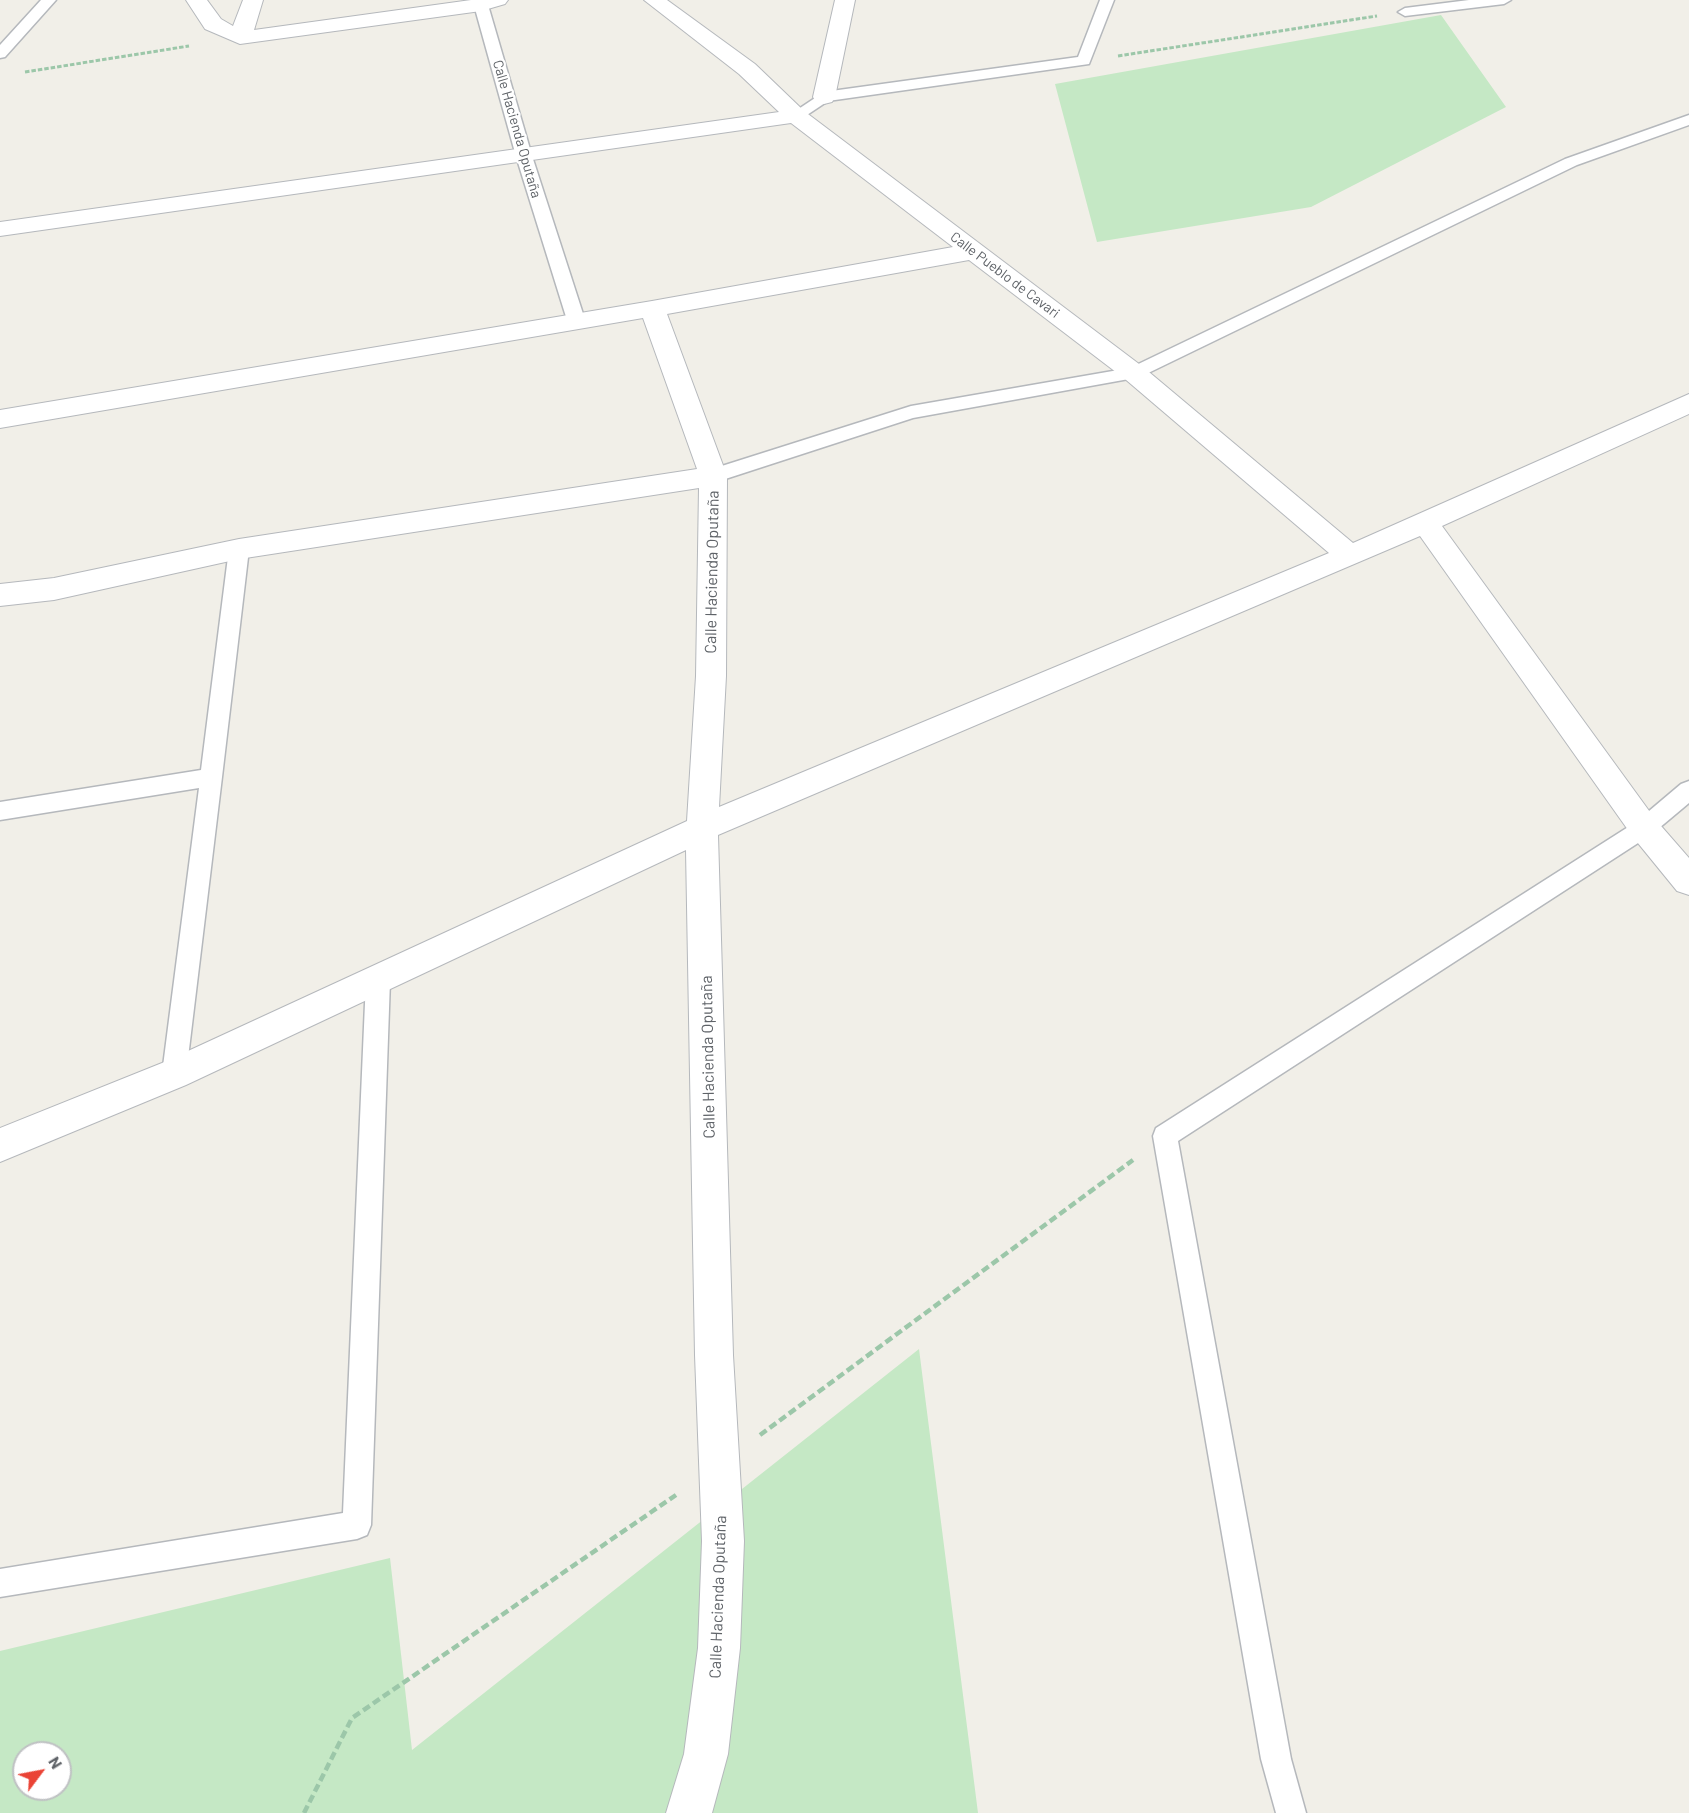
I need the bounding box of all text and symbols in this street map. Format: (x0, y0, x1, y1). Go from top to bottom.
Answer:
street label: Calle Hacienda Oputaña (489, 58, 545, 200)
street label: Calle Pueblo de Cavari (947, 228, 1063, 322)
street label: Calle Hacienda Oputaña (701, 490, 723, 654)
street label: Calle Hacienda Oputaña (697, 975, 719, 1139)
street label: Calle Hacienda Oputaña (706, 1515, 730, 1679)
north arrow (12, 1741, 72, 1801)
text: N (45, 1753, 67, 1772)

